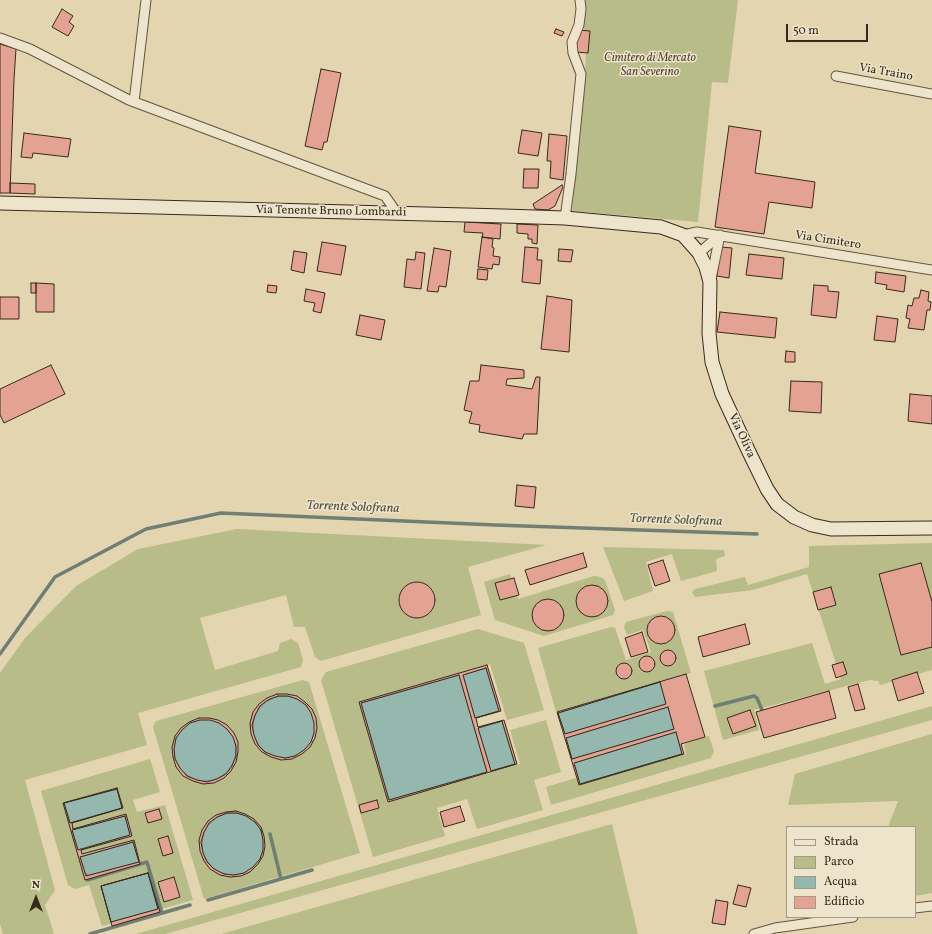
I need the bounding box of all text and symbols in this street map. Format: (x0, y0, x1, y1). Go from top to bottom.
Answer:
scale bar (788, 16, 870, 42)
text: 50 m (793, 23, 819, 39)
park label: Cimitero di Mercato San Severino (604, 52, 696, 80)
street label: Via Traino (858, 61, 914, 85)
street label: Via Tenente Bruno Lombardi (256, 203, 406, 221)
street label: Via Cimitero (794, 229, 862, 253)
street label: Via Oliva (724, 411, 758, 461)
water label: Torrente Solofrana (306, 499, 400, 517)
water label: Torrente Solofrana (629, 512, 723, 530)
legend (786, 826, 916, 918)
text: Strada (824, 834, 859, 850)
text: Parco (824, 854, 854, 870)
text: Acqua (824, 874, 857, 890)
north arrow (16, 878, 56, 918)
text: N (32, 878, 40, 893)
text: Edificio (824, 894, 864, 910)

